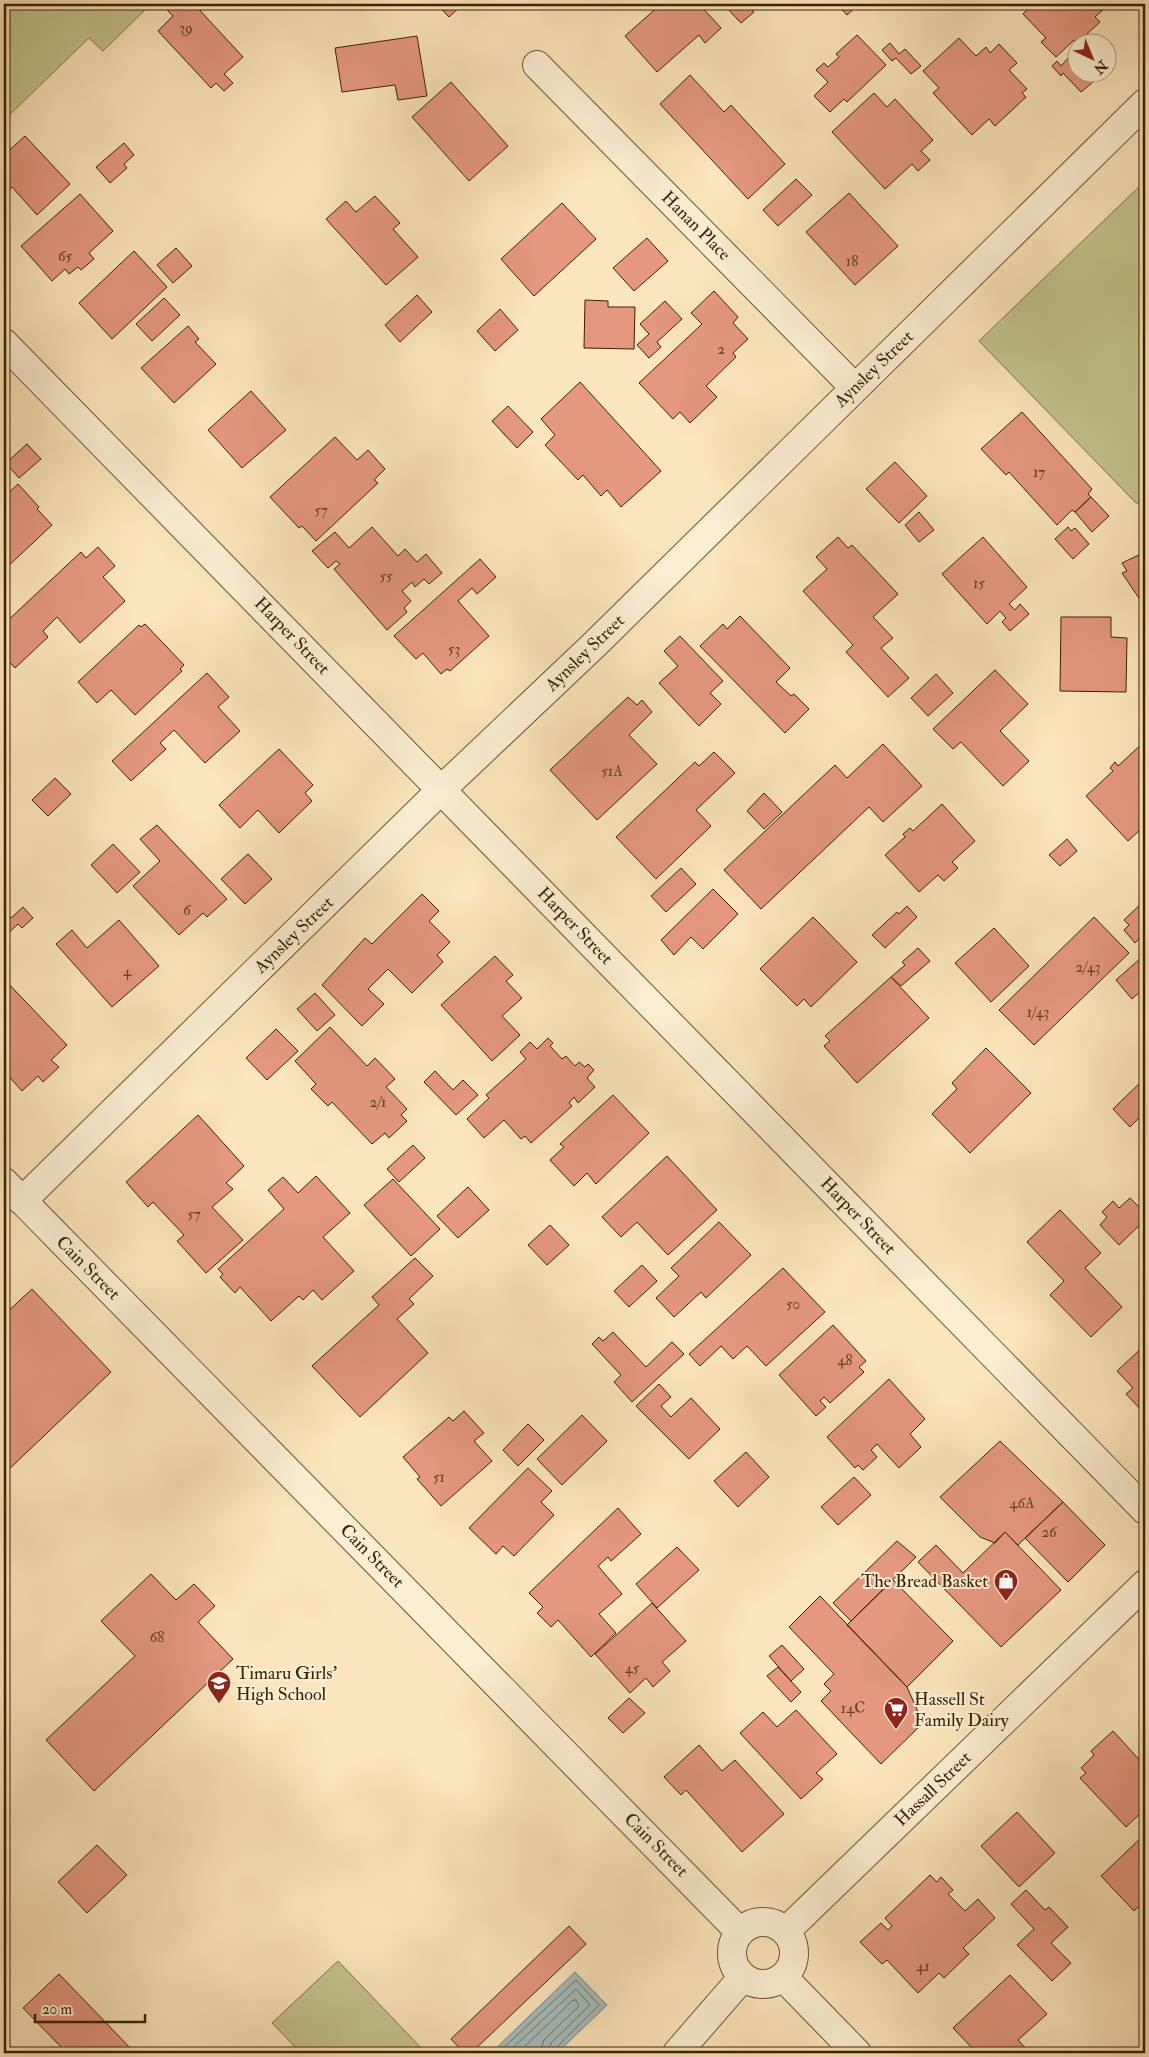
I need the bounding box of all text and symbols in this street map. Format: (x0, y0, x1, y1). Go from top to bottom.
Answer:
house number: 39 (179, 19, 193, 38)
north arrow (1066, 32, 1116, 82)
text: N (1090, 56, 1112, 78)
street label: Hanan Place (656, 186, 736, 266)
house number: 65 (58, 247, 72, 266)
house number: 18 (846, 252, 858, 271)
street label: Aynsley Street (829, 325, 919, 413)
house number: 2 (717, 340, 725, 359)
house number: 17 (1033, 463, 1045, 482)
house number: 57 (314, 501, 328, 520)
house number: 55 (379, 567, 393, 586)
house number: 15 (973, 574, 985, 593)
street label: Harper Street (249, 592, 335, 680)
street label: Aynsley Street (540, 609, 630, 697)
house number: 53 (448, 640, 460, 659)
house number: 51A (601, 762, 623, 781)
street label: Harper Street (532, 882, 618, 970)
street label: Aynsley Street (249, 891, 339, 979)
house number: 6 (183, 901, 192, 920)
house number: 2/43 (1076, 958, 1100, 977)
house number: 4 (123, 962, 132, 981)
house number: 1/43 (1027, 1003, 1049, 1022)
house number: 2/1 (370, 1093, 386, 1112)
street label: Harper Street (815, 1172, 901, 1260)
house number: 57 (187, 1205, 201, 1224)
street label: Cain Street (51, 1231, 125, 1305)
house number: 50 (786, 1295, 800, 1314)
house number: 48 (837, 1351, 853, 1370)
house number: 51 (433, 1468, 445, 1487)
house number: 46A (1009, 1494, 1035, 1513)
street label: Cain Street (335, 1519, 409, 1593)
house number: 26 (1041, 1523, 1058, 1542)
shop icon: The Bread Basket (993, 1568, 1019, 1602)
place label: The Bread Basket (861, 1570, 988, 1593)
house number: 68 (150, 1628, 164, 1647)
house number: 45 (625, 1659, 640, 1678)
place label: Timaru Girls' High School (236, 1662, 337, 1706)
school or university icon: Timaru Girls' High School (206, 1670, 232, 1704)
place label: Hassell St Family Dairy (914, 1688, 1010, 1732)
supermarket icon: Hassell St Family Dairy (883, 1696, 909, 1730)
house number: 14C (841, 1699, 865, 1718)
street label: Hassall Street (890, 1746, 976, 1831)
street label: Cain Street (619, 1808, 693, 1882)
house number: 41 (916, 1957, 930, 1976)
scale bar (35, 1992, 145, 2024)
text: 20 m (42, 2000, 72, 2019)

